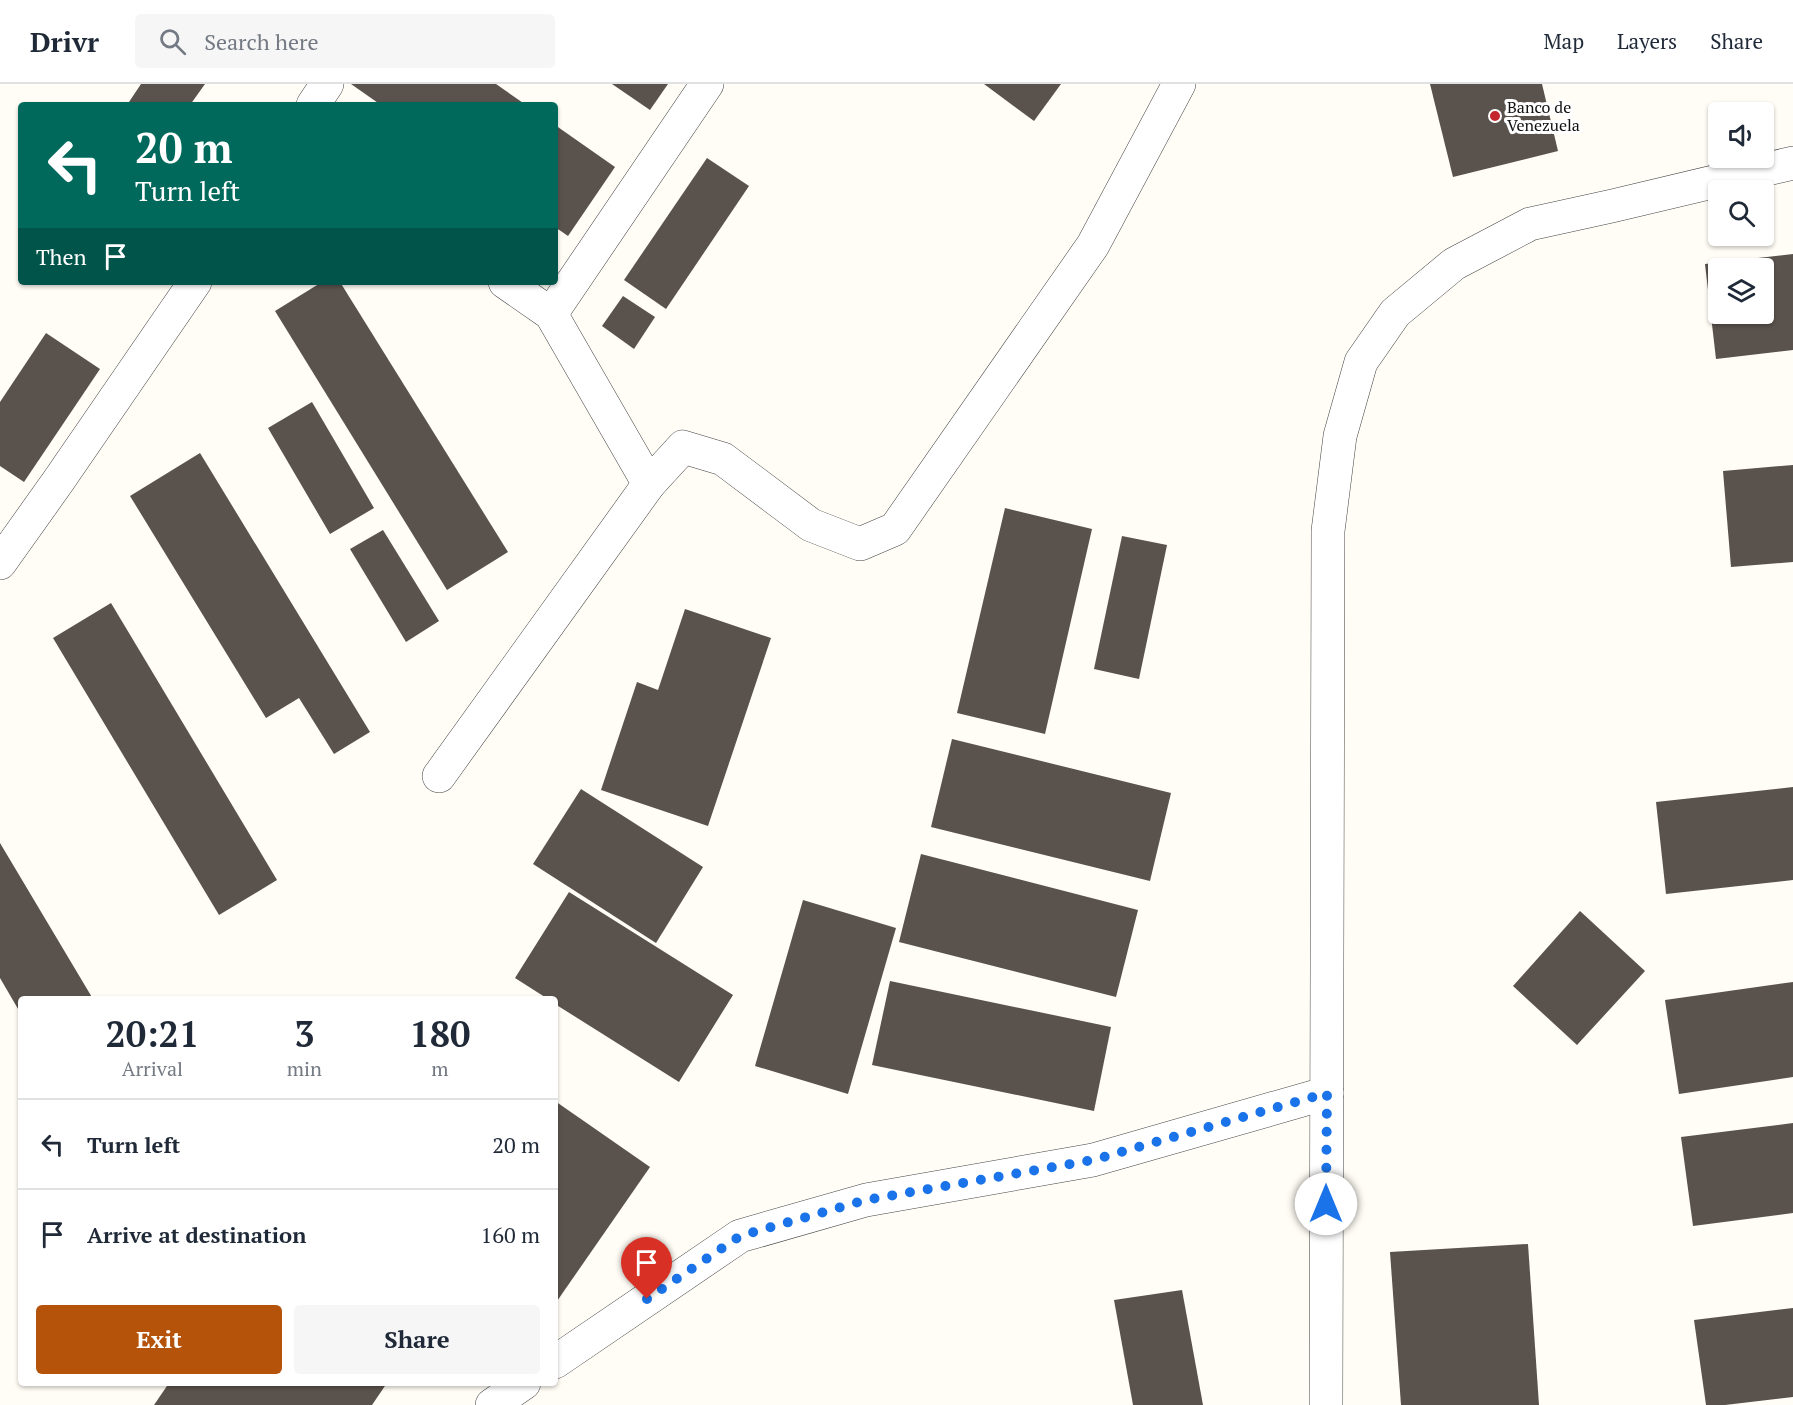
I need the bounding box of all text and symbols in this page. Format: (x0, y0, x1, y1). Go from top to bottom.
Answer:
search box (135, 14, 555, 68)
text: Drivr (30, 23, 99, 60)
icon: search (156, 25, 189, 58)
text: Search here (204, 27, 319, 56)
text: Map (1543, 27, 1584, 55)
text: Layers (1617, 27, 1677, 55)
text: Share (1710, 27, 1763, 55)
place label: Banco de Venezuela (1507, 96, 1580, 136)
map controls (1708, 102, 1774, 324)
button: sound (1708, 102, 1774, 168)
marker: Banco de Venezuela (1488, 109, 1502, 123)
text: 20 m (135, 119, 233, 175)
icon: left (36, 126, 114, 204)
text: Turn left (135, 173, 240, 209)
button: search (1708, 180, 1774, 246)
icon: arrive (99, 240, 132, 273)
text: Then (36, 242, 87, 271)
button: layers (1708, 258, 1774, 324)
text: 20:21 (106, 1010, 199, 1057)
text: 3 (294, 1010, 315, 1057)
text: 180 (409, 1010, 470, 1057)
text: Arrival (122, 1055, 183, 1082)
text: min (287, 1055, 322, 1082)
text: m (431, 1055, 449, 1082)
icon: left (36, 1128, 69, 1161)
text: Turn left (87, 1130, 180, 1159)
text: 20 m (492, 1130, 540, 1159)
position arrow (1294, 1172, 1358, 1236)
icon: arrive (36, 1218, 69, 1251)
text: Arrive at destination (87, 1220, 306, 1249)
text: 160 m (480, 1220, 540, 1249)
pin (621, 1237, 672, 1299)
icon: arrive (630, 1246, 663, 1279)
button: Exit (36, 1305, 282, 1374)
button: Share (294, 1305, 540, 1374)

